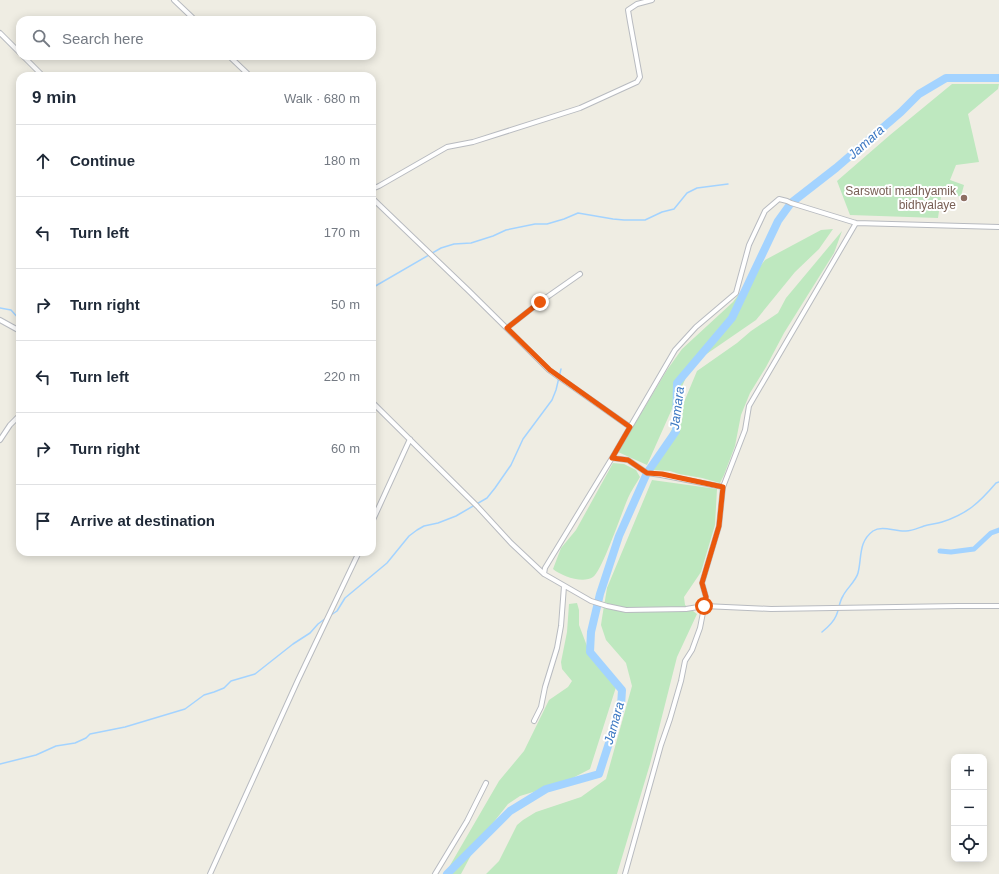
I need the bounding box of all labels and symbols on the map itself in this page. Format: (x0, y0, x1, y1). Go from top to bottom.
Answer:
water label: Jamara (844, 122, 887, 163)
place label: Sarswoti madhyamik bidhyalaye (845, 184, 957, 212)
marker: Sarswoti madhyamik bidhyalaye (959, 193, 969, 203)
route end (531, 293, 549, 311)
water label: Jamara (667, 386, 687, 431)
route start (695, 597, 713, 615)
water label: Jamara (601, 700, 627, 747)

